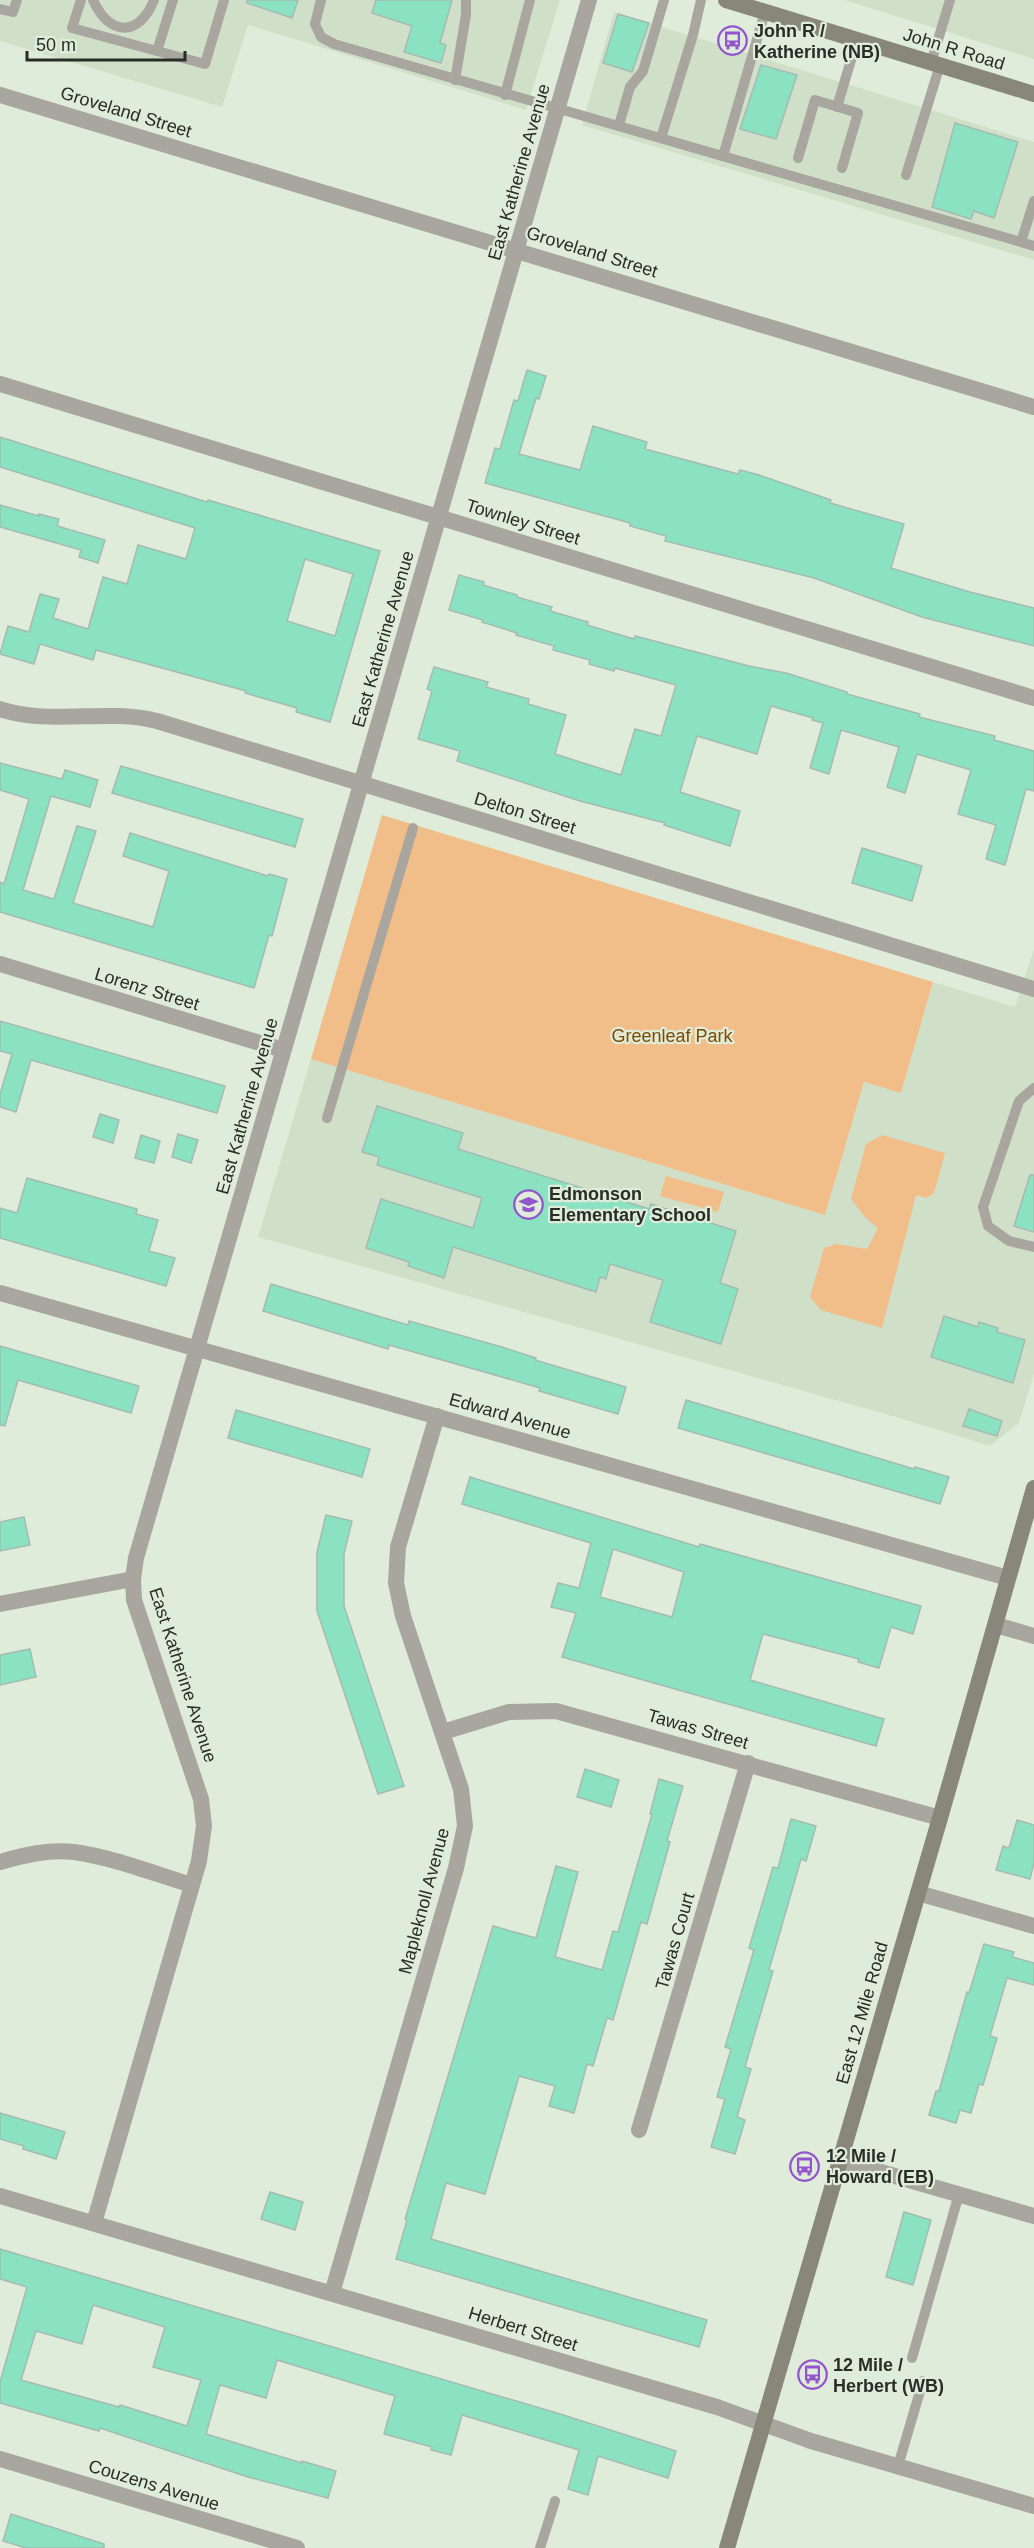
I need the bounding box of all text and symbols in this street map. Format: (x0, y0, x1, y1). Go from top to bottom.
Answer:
place label: John R / Katherine (NB) (754, 21, 880, 62)
scale bar (27, 24, 184, 62)
street label: John R Road (901, 24, 1007, 74)
bus stop icon: John R / Katherine (NB) (717, 25, 749, 57)
text: 50 m (36, 35, 76, 55)
street label: East Katherine Avenue (484, 81, 554, 263)
street label: Groveland Street (58, 83, 194, 141)
street label: Groveland Street (524, 223, 660, 281)
street label: Townley Street (464, 495, 582, 549)
street label: East Katherine Avenue (348, 548, 418, 730)
street label: Delton Street (472, 788, 578, 838)
street label: Lorenz Street (92, 964, 202, 1014)
street label: East Katherine Avenue (212, 1015, 282, 1197)
park label: Greenleaf Park (611, 1026, 734, 1046)
place label: Edmonson Elementary School (549, 1184, 711, 1225)
school or university icon: Edmonson Elementary School (512, 1188, 544, 1220)
street label: Edward Avenue (447, 1389, 573, 1443)
street label: East Katherine Avenue (145, 1585, 221, 1765)
street label: Tawas Street (645, 1705, 751, 1753)
street label: Mapleknoll Avenue (395, 1826, 453, 1976)
street label: Tawas Court (652, 1890, 698, 1992)
street label: East 12 Mile Road (832, 1940, 892, 2086)
place label: 12 Mile / Howard (EB) (826, 2146, 934, 2187)
bus stop icon: 12 Mile / Howard (EB) (789, 2150, 821, 2182)
street label: Herbert Street (466, 2303, 580, 2355)
place label: 12 Mile / Herbert (WB) (833, 2355, 944, 2396)
bus stop icon: 12 Mile / Herbert (WB) (796, 2359, 828, 2391)
street label: Couzens Avenue (86, 2456, 222, 2514)

